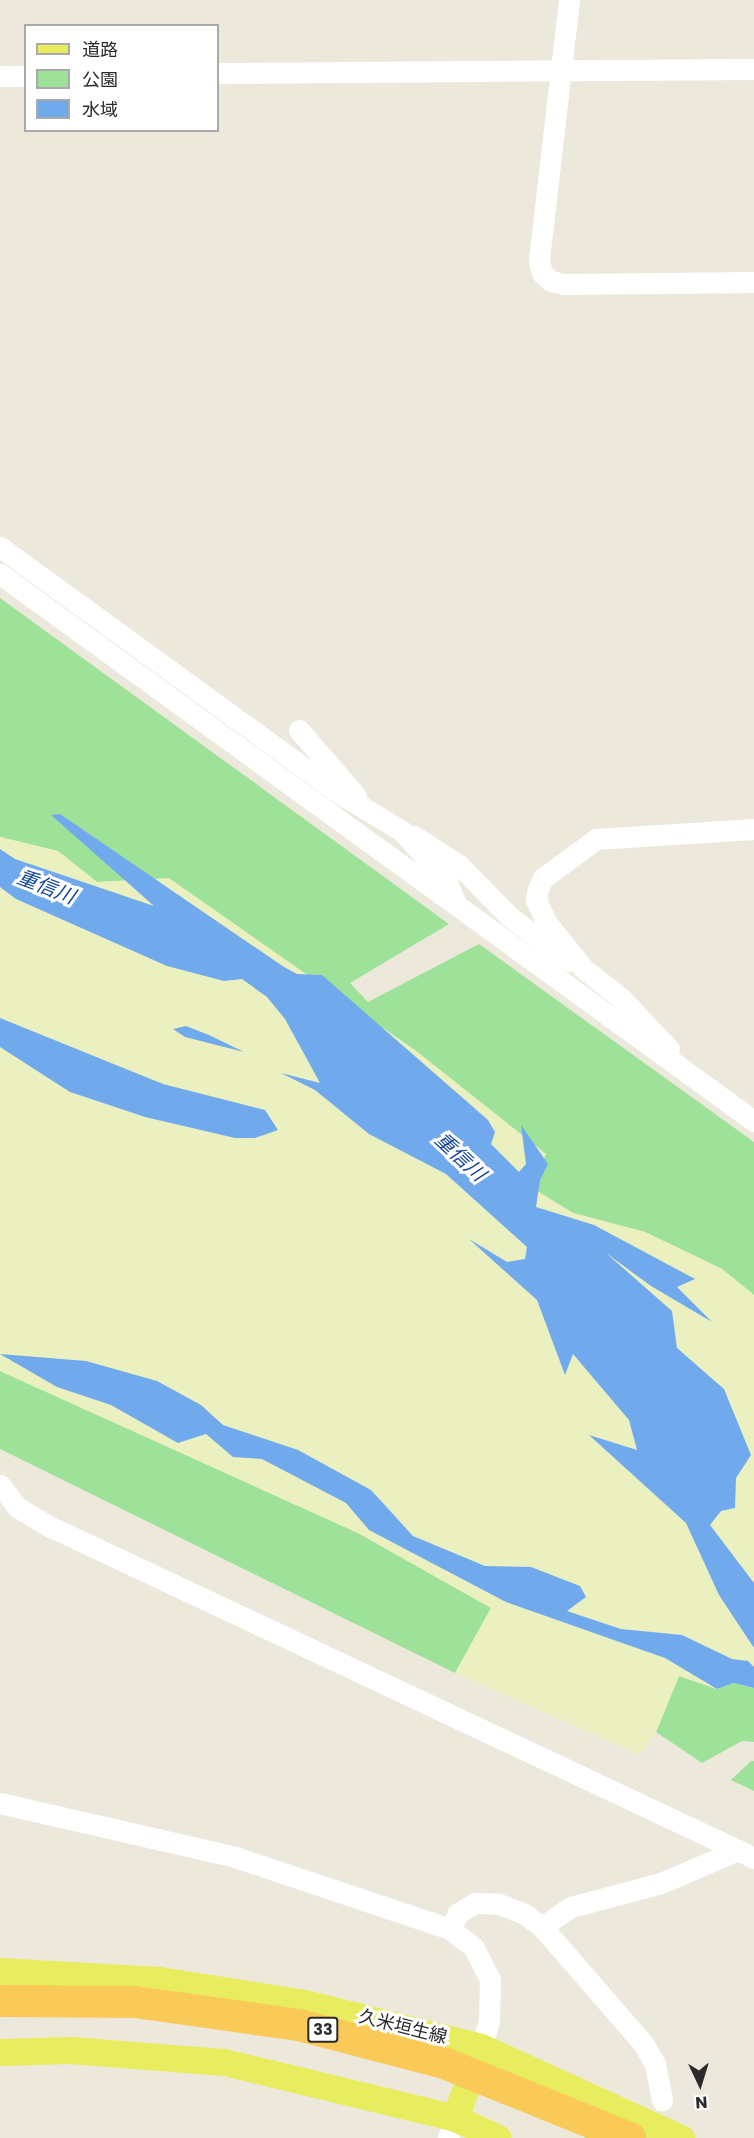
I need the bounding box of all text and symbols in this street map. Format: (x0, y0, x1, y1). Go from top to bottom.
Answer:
legend (24, 24, 219, 132)
text: 道路 (82, 37, 118, 62)
text: 公園 (82, 67, 118, 92)
text: 水域 (82, 97, 118, 122)
water label: 重信川 (14, 865, 78, 909)
water label: 重信川 (430, 1128, 490, 1186)
street label: 久米垣生線 (357, 2006, 449, 2048)
road number: 33 (306, 2017, 340, 2043)
north arrow (670, 2054, 730, 2114)
text: N (694, 2091, 708, 2114)

